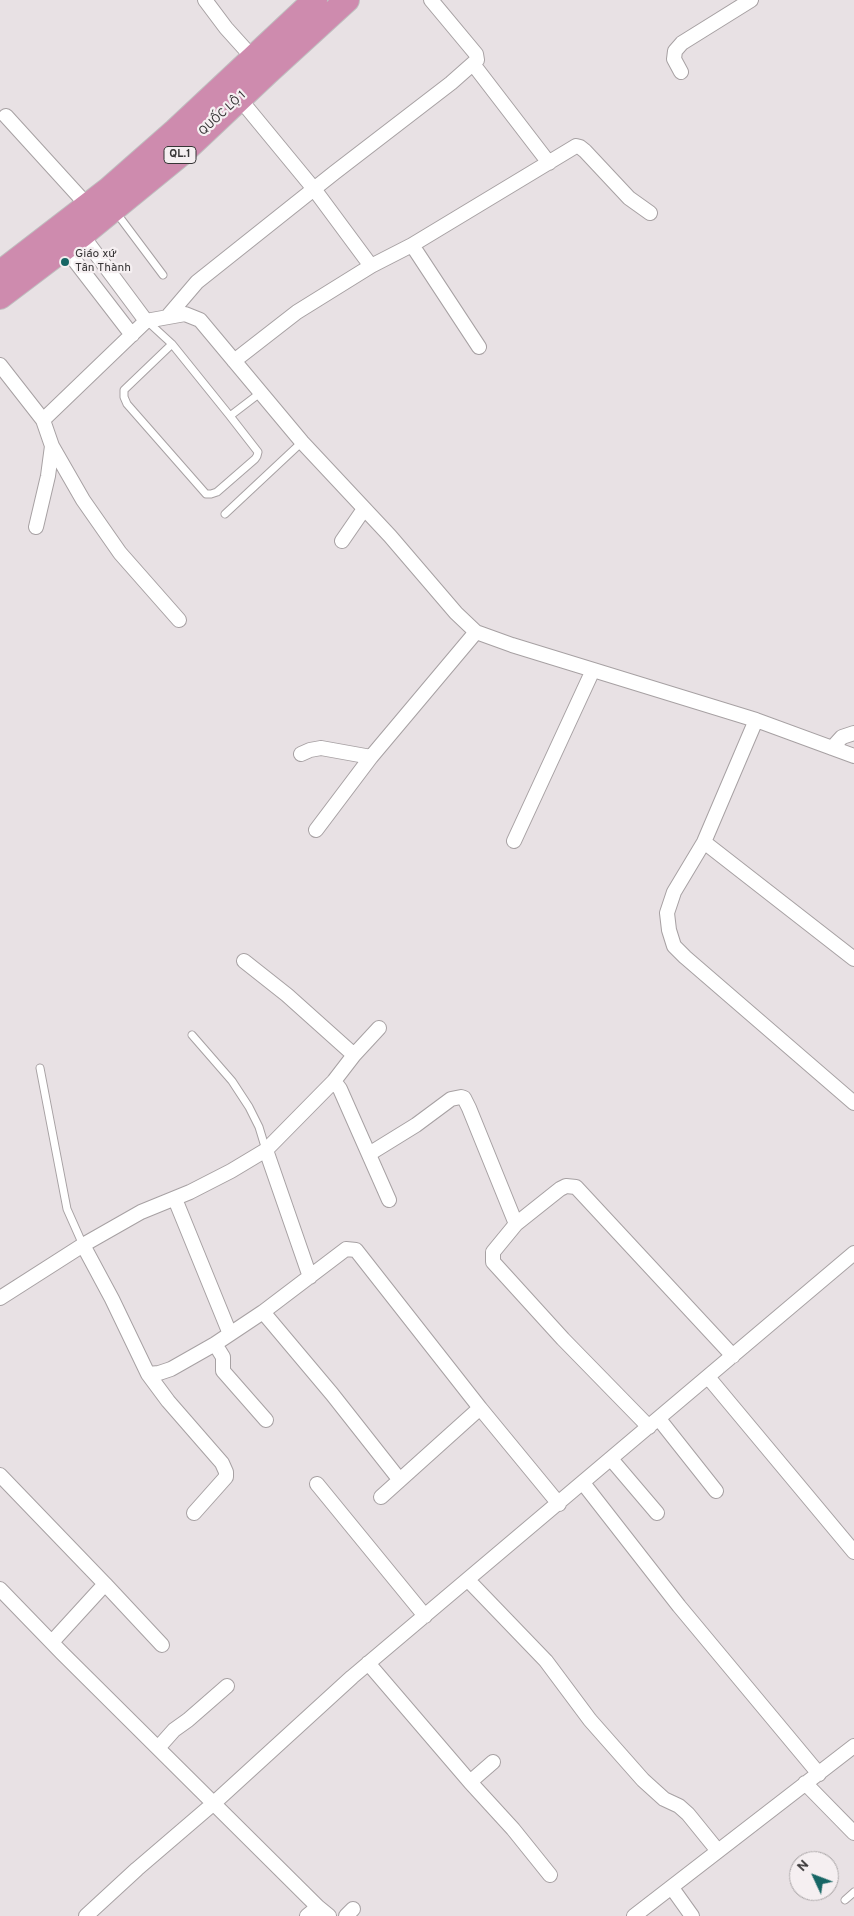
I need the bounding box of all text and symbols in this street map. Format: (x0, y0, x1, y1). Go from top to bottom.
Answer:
street label: QUỐC LỘ 1 (197, 89, 249, 139)
road number: QL.1 (164, 146, 196, 164)
place label: Giáo xứ Tân Thành (75, 248, 131, 276)
marker: Giáo xứ Tân Thành (59, 256, 71, 268)
north arrow (789, 1851, 839, 1901)
text: N (794, 1857, 813, 1876)

